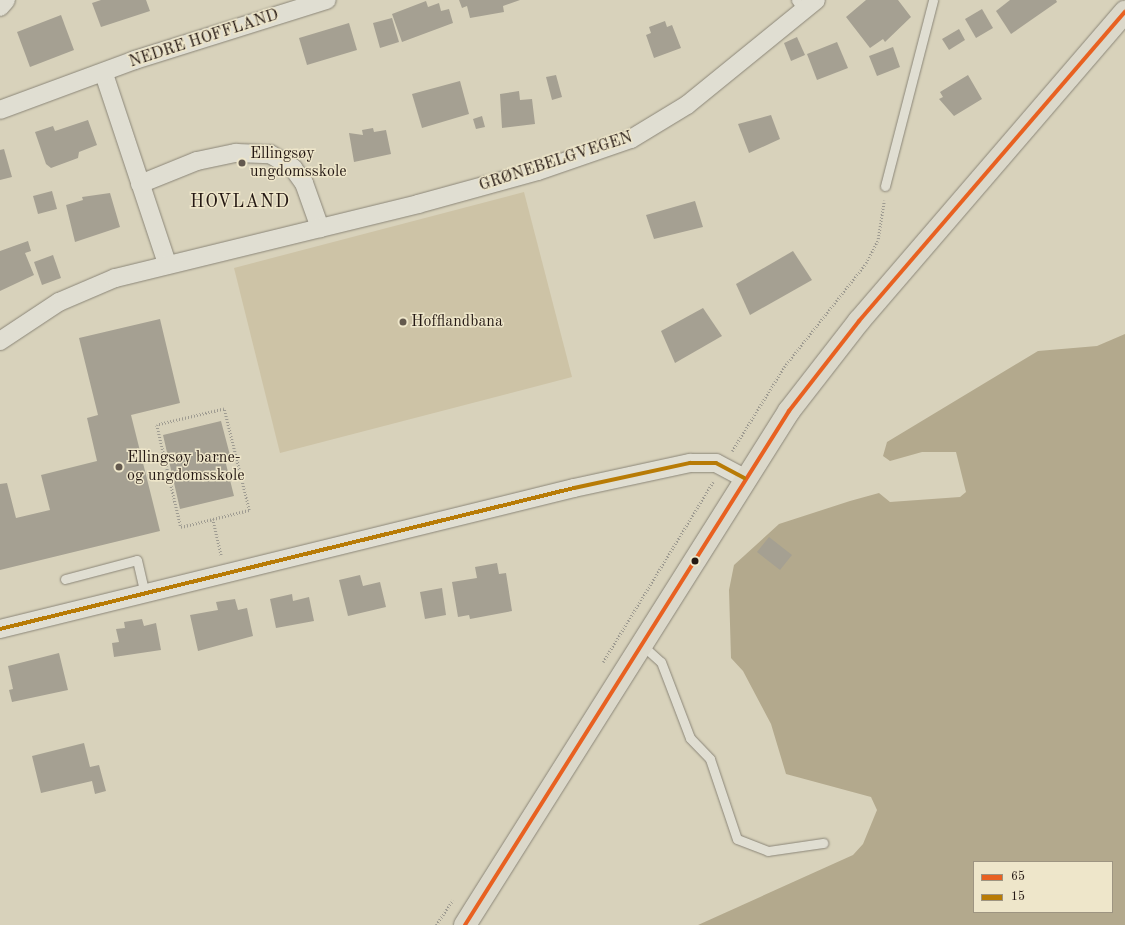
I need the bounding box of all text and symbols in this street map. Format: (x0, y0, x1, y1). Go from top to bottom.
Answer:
street label: NEDRE HOFFLAND (127, 6, 281, 72)
street label: GRØNEBELGVEGEN (477, 128, 635, 196)
place label: Ellingsøy ungdomsskole (250, 144, 347, 182)
marker: Ellingsøy ungdomsskole (237, 158, 247, 168)
district label: HOVLAND (190, 191, 290, 213)
place label: Hofflandbana (411, 312, 503, 332)
marker: Hofflandbana (398, 317, 408, 327)
place label: Ellingsøy barne- og ungdomsskole (127, 448, 245, 486)
marker: Ellingsøy barne- og ungdomsskole (114, 462, 124, 472)
unlabelled marker (690, 556, 700, 566)
legend (973, 861, 1113, 913)
text: 65 (1011, 871, 1025, 883)
text: 15 (1011, 891, 1025, 903)

